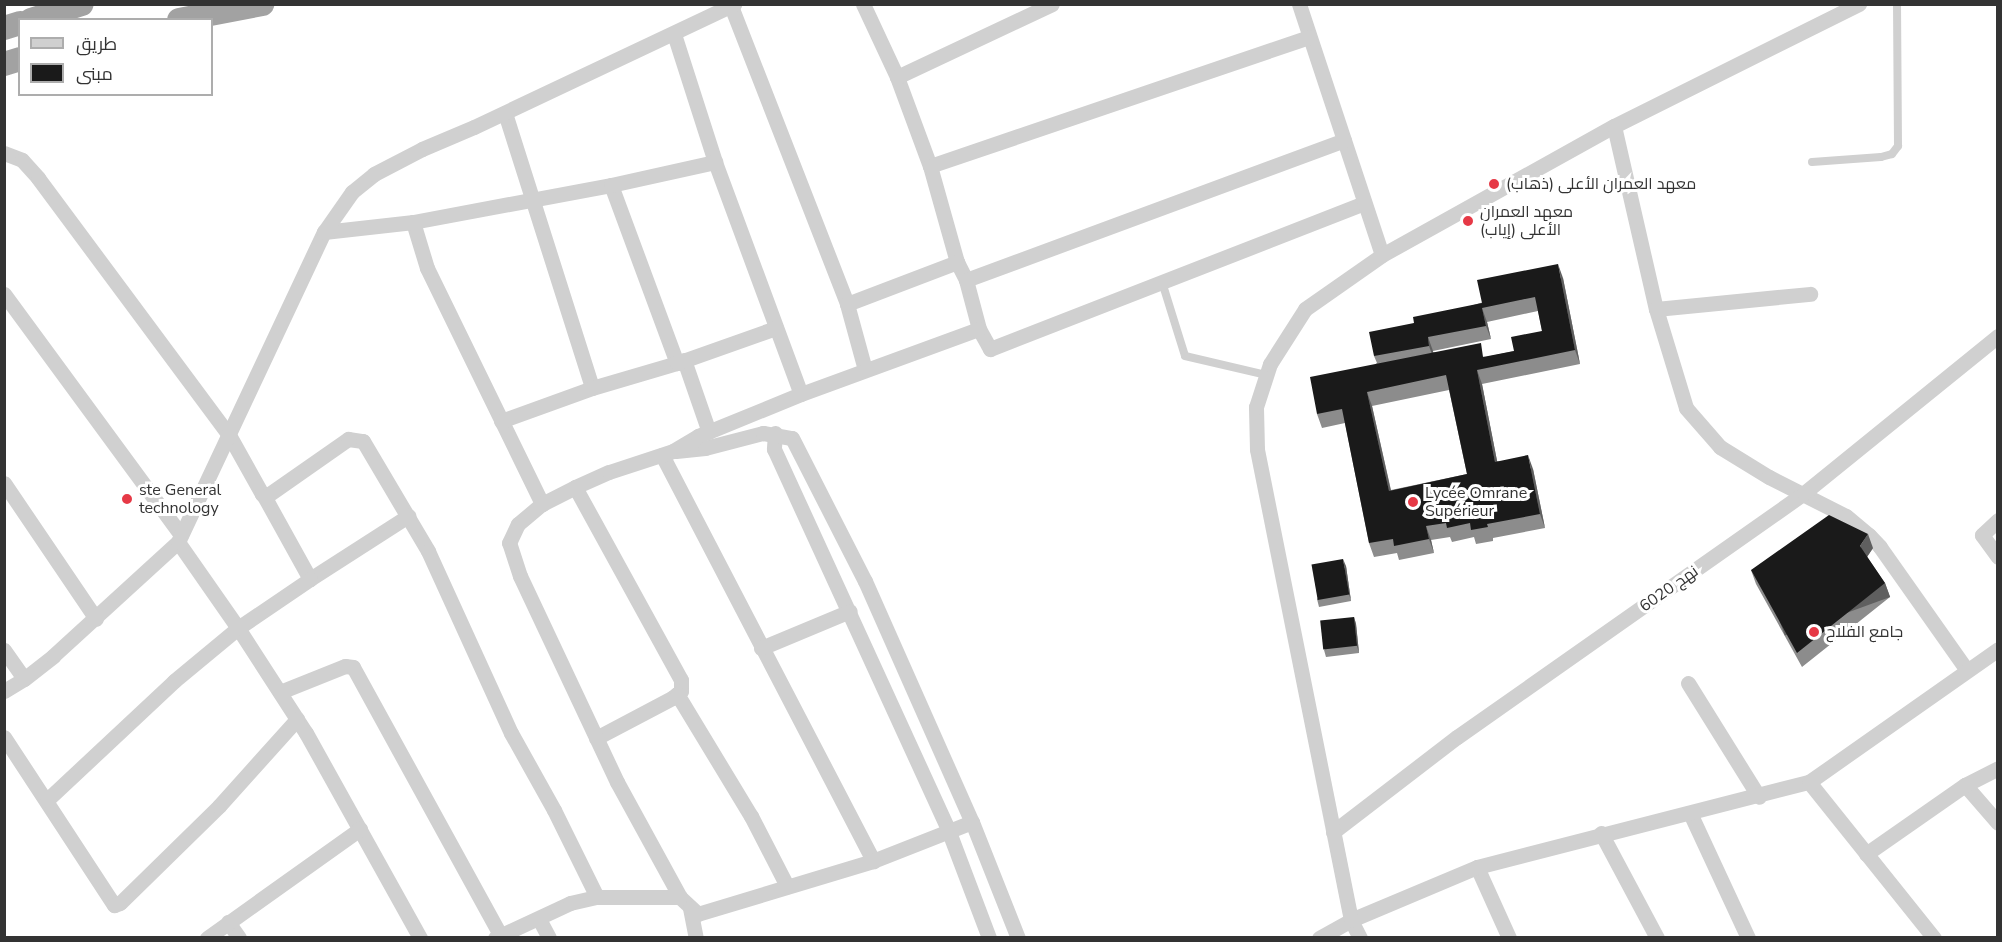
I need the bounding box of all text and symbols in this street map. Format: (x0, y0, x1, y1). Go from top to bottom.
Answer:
legend (18, 18, 213, 96)
text: طريق (76, 32, 117, 56)
text: مبنى (76, 62, 113, 86)
place label: معهد العمران الأعلى (ذهاب) (1506, 174, 1696, 194)
marker: معهد العمران الأعلى (ذهاب) (1487, 177, 1501, 191)
place label: معهد العمران الأعلى (إياب) (1480, 202, 1573, 240)
marker: معهد العمران الأعلى (إياب) (1461, 214, 1475, 228)
place label: ste General technology (139, 480, 221, 518)
place label: Lycée Omrane Supérieur (1425, 483, 1527, 521)
marker: ste General technology (120, 492, 134, 506)
marker: Lycée Omrane Supérieur (1406, 495, 1420, 509)
street label: نهج 6020 (1636, 562, 1702, 616)
place label: جامع الفلاح (1826, 622, 1903, 642)
marker: جامع الفلاح (1807, 625, 1821, 639)

